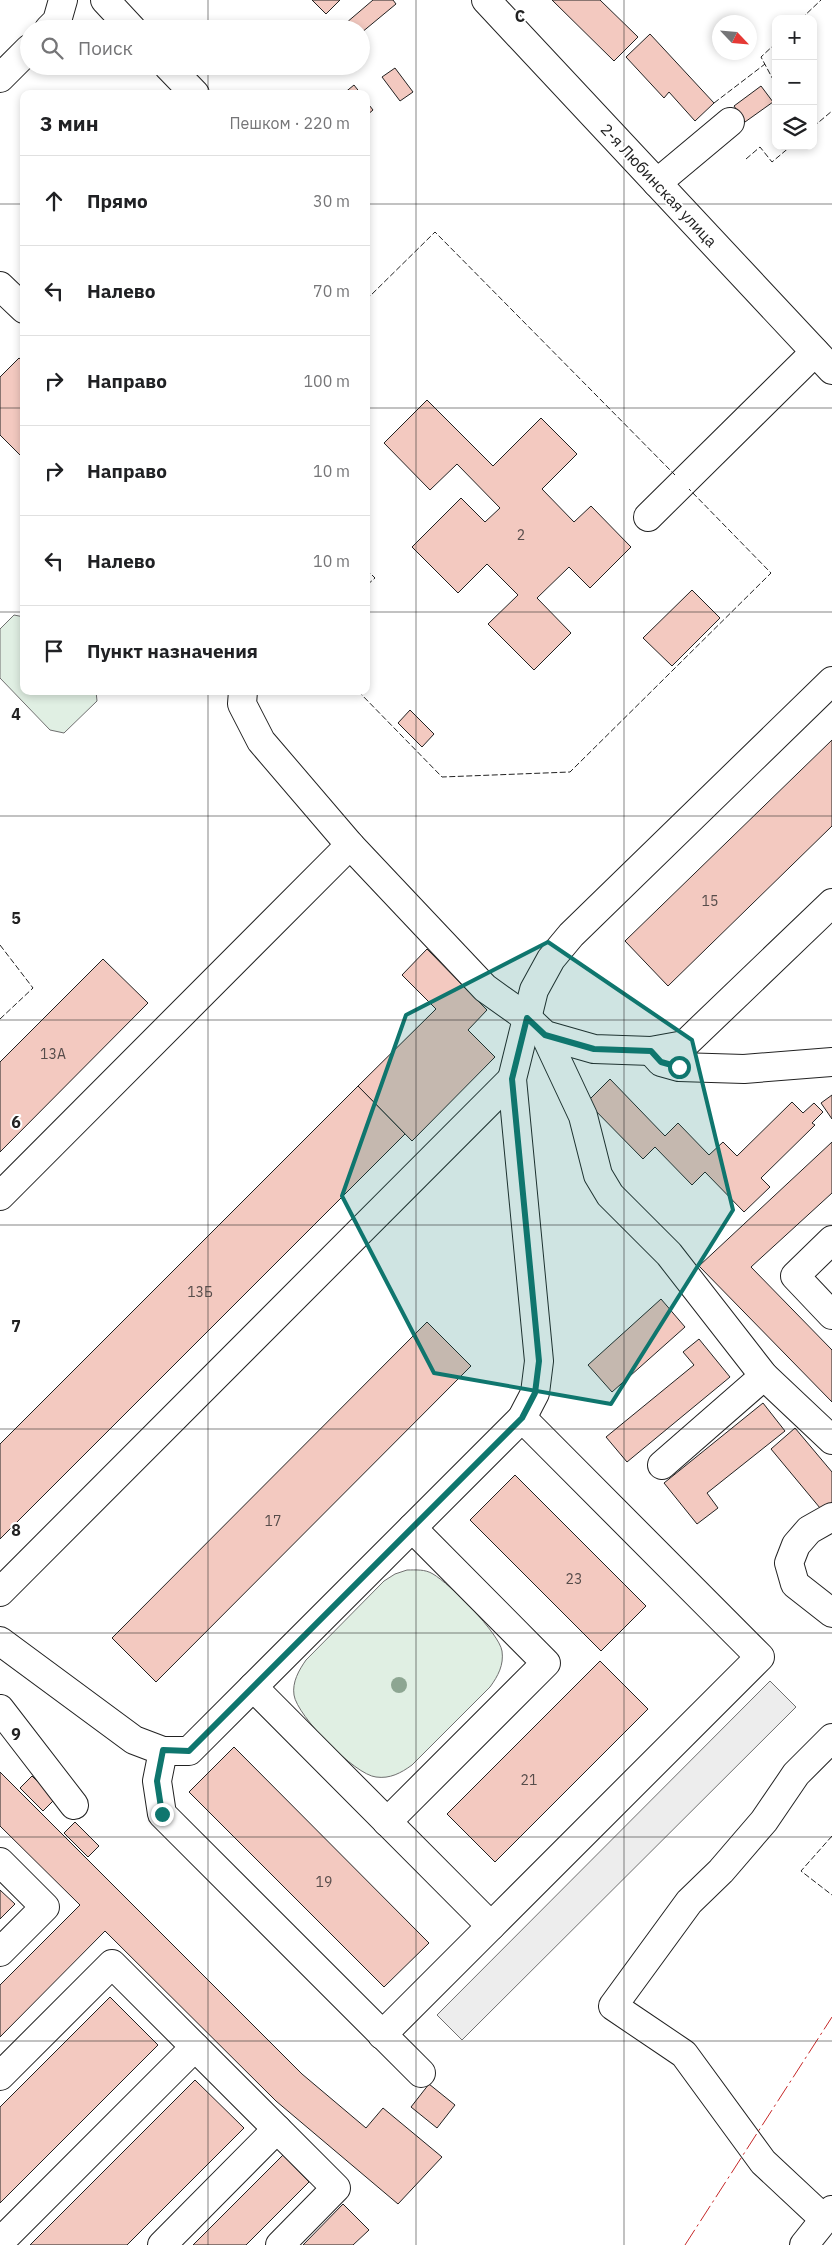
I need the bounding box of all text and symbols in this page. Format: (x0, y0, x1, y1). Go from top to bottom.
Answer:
text: C (515, 6, 525, 26)
north arrow (712, 15, 757, 60)
map controls (772, 15, 817, 150)
button: + (772, 15, 817, 60)
search box (20, 20, 370, 75)
icon: search (38, 34, 66, 62)
text: Поиск (78, 36, 133, 60)
button: − (772, 60, 817, 105)
button: layers (772, 105, 817, 150)
text: 3 мин (40, 109, 99, 137)
text: Пешком · 220 m (229, 113, 350, 133)
street label: 2-я Любинская улица (597, 119, 722, 251)
icon: ahead (40, 187, 68, 215)
text: Прямо (87, 189, 148, 213)
text: 30 m (313, 191, 350, 211)
icon: left (40, 277, 68, 305)
text: Налево (87, 279, 156, 303)
text: 70 m (313, 281, 350, 301)
icon: right (40, 367, 68, 395)
text: Направо (87, 369, 167, 393)
text: 100 m (303, 371, 350, 391)
icon: right (40, 457, 68, 485)
text: Направо (87, 459, 167, 483)
text: 10 m (313, 461, 350, 481)
house number: 2 (517, 526, 525, 544)
icon: left (40, 547, 68, 575)
text: Налево (87, 549, 156, 573)
text: 10 m (313, 551, 350, 571)
icon: arrive (40, 637, 68, 665)
text: Пункт назначения (87, 639, 258, 663)
text: 4 (11, 704, 21, 724)
house number: 15 (702, 892, 718, 910)
text: 5 (11, 908, 21, 928)
house number: 13А (40, 1045, 66, 1063)
route start (668, 1056, 691, 1079)
text: 6 (11, 1112, 21, 1132)
house number: 13Б (187, 1283, 213, 1301)
text: 7 (11, 1316, 21, 1336)
house number: 17 (265, 1512, 281, 1530)
text: 8 (11, 1520, 21, 1540)
house number: 23 (566, 1570, 582, 1588)
text: 9 (11, 1724, 21, 1744)
house number: 21 (521, 1771, 537, 1789)
route end (151, 1803, 174, 1826)
house number: 19 (316, 1873, 332, 1891)

